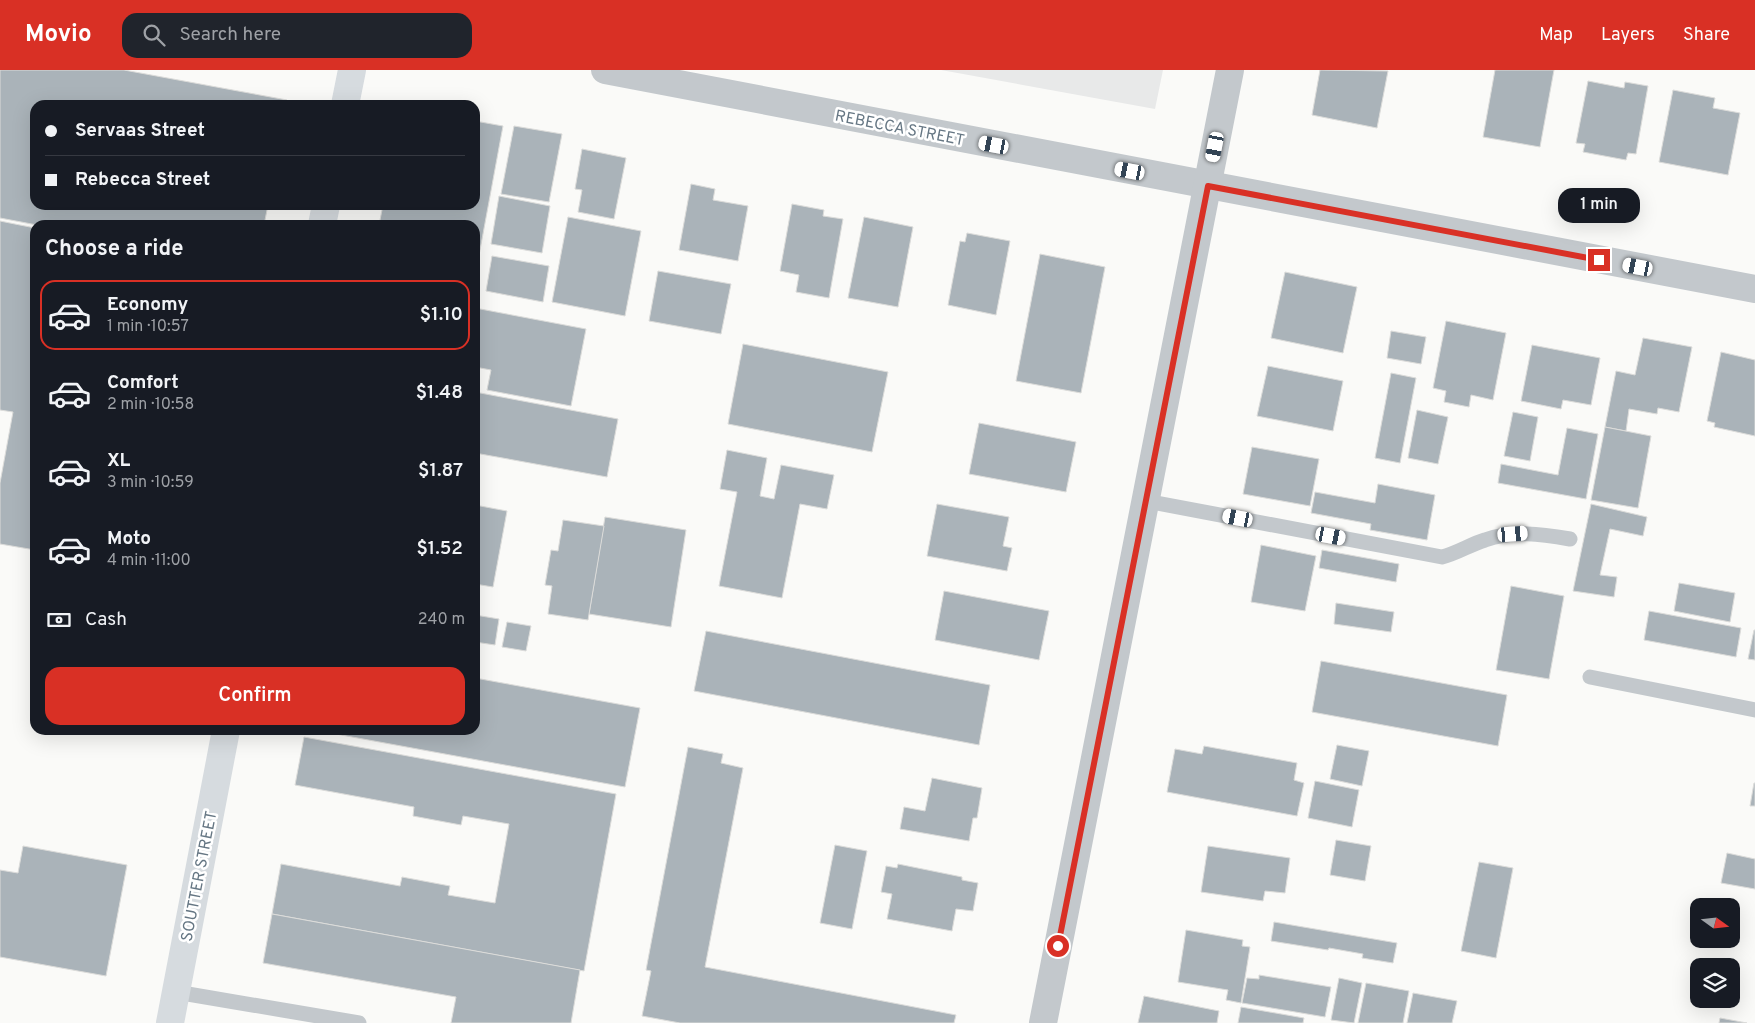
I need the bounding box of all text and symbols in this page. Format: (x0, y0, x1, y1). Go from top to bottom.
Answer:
search box (122, 13, 472, 58)
text: Movio (25, 20, 92, 50)
icon: search (140, 21, 168, 49)
text: Search here (180, 23, 281, 47)
text: Map (1539, 24, 1573, 47)
text: Layers (1601, 24, 1655, 47)
text: Share (1683, 24, 1730, 47)
street label: REBECCA STREET (833, 107, 966, 151)
text: Servaas Street (75, 119, 205, 143)
car (1204, 131, 1225, 163)
car (977, 135, 1010, 155)
car (1113, 161, 1146, 181)
text: Rebecca Street (75, 168, 210, 192)
callout: 1 min (1558, 188, 1640, 222)
text: 1 min (1580, 195, 1618, 215)
text: Choose a ride (45, 236, 183, 263)
route end (1588, 249, 1610, 271)
car (1621, 257, 1654, 277)
icon: car (47, 293, 92, 338)
text: Economy (107, 293, 188, 317)
text: $1.10 (420, 303, 463, 327)
text: 1 min · 10:57 (107, 317, 189, 337)
icon: car (47, 371, 92, 416)
text: Comfort (107, 371, 179, 395)
text: $1.48 (416, 381, 463, 405)
text: 2 min · 10:58 (107, 395, 194, 415)
icon: car (47, 449, 92, 494)
text: XL (107, 449, 130, 473)
text: $1.87 (418, 459, 463, 483)
text: 3 min · 10:59 (107, 473, 194, 493)
car (1221, 508, 1254, 528)
car (1497, 525, 1528, 543)
car (1314, 526, 1347, 546)
icon: car (47, 527, 92, 572)
text: Moto (107, 527, 151, 551)
text: $1.52 (416, 537, 463, 561)
text: 4 min · 11:00 (107, 551, 191, 571)
icon: cash (45, 606, 73, 634)
text: Cash (85, 608, 127, 632)
text: 240 m (418, 610, 465, 630)
button: Confirm (45, 667, 465, 725)
street label: SOUTTER STREET (178, 809, 222, 943)
north arrow (1690, 898, 1740, 948)
map controls (1690, 898, 1740, 1008)
route start (1047, 935, 1069, 957)
button: layers (1690, 958, 1740, 1008)

